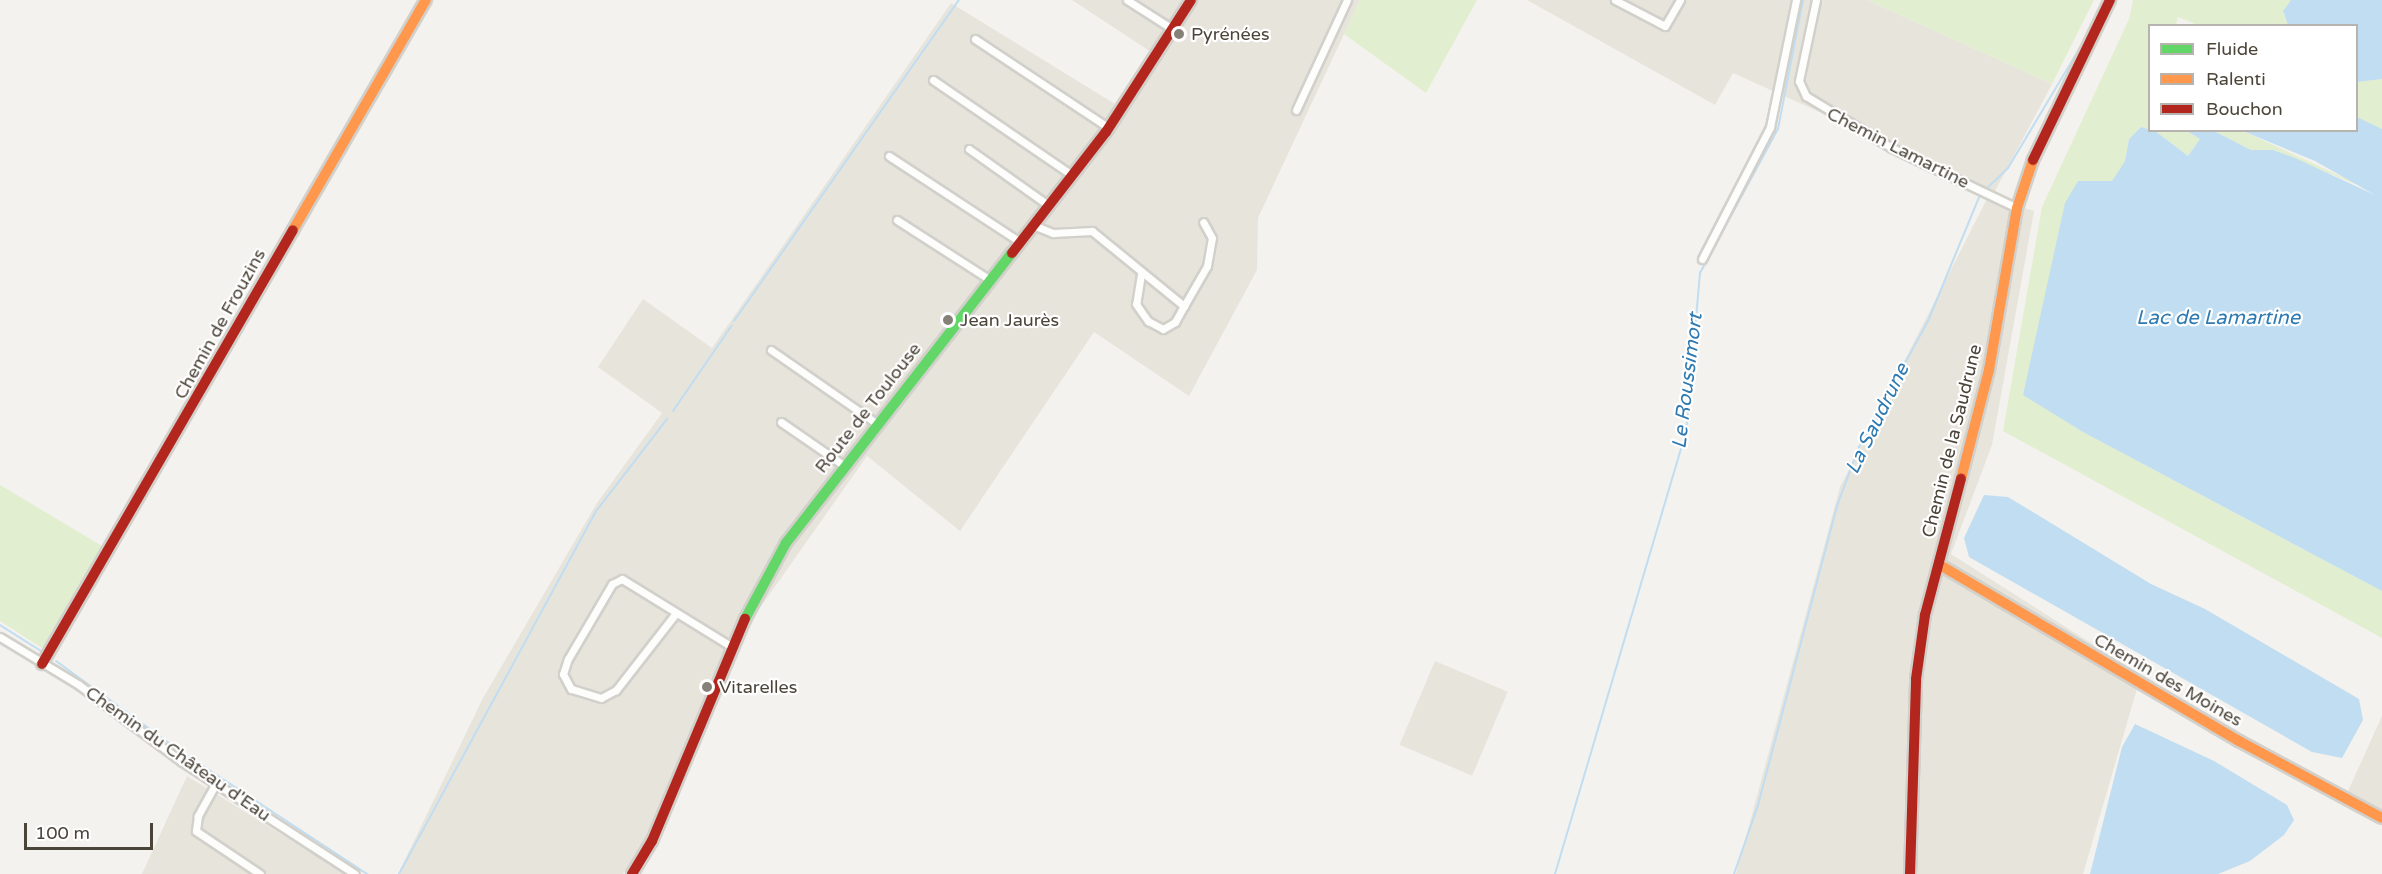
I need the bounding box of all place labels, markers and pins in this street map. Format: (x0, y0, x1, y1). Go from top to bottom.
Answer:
place label: Pyrénées (1191, 23, 1270, 45)
marker: Pyrénées (1172, 27, 1186, 41)
place label: Jean Jaurès (960, 309, 1059, 331)
marker: Jean Jaurès (941, 313, 955, 327)
place label: Vitarelles (719, 676, 797, 698)
marker: Vitarelles (700, 680, 714, 694)

